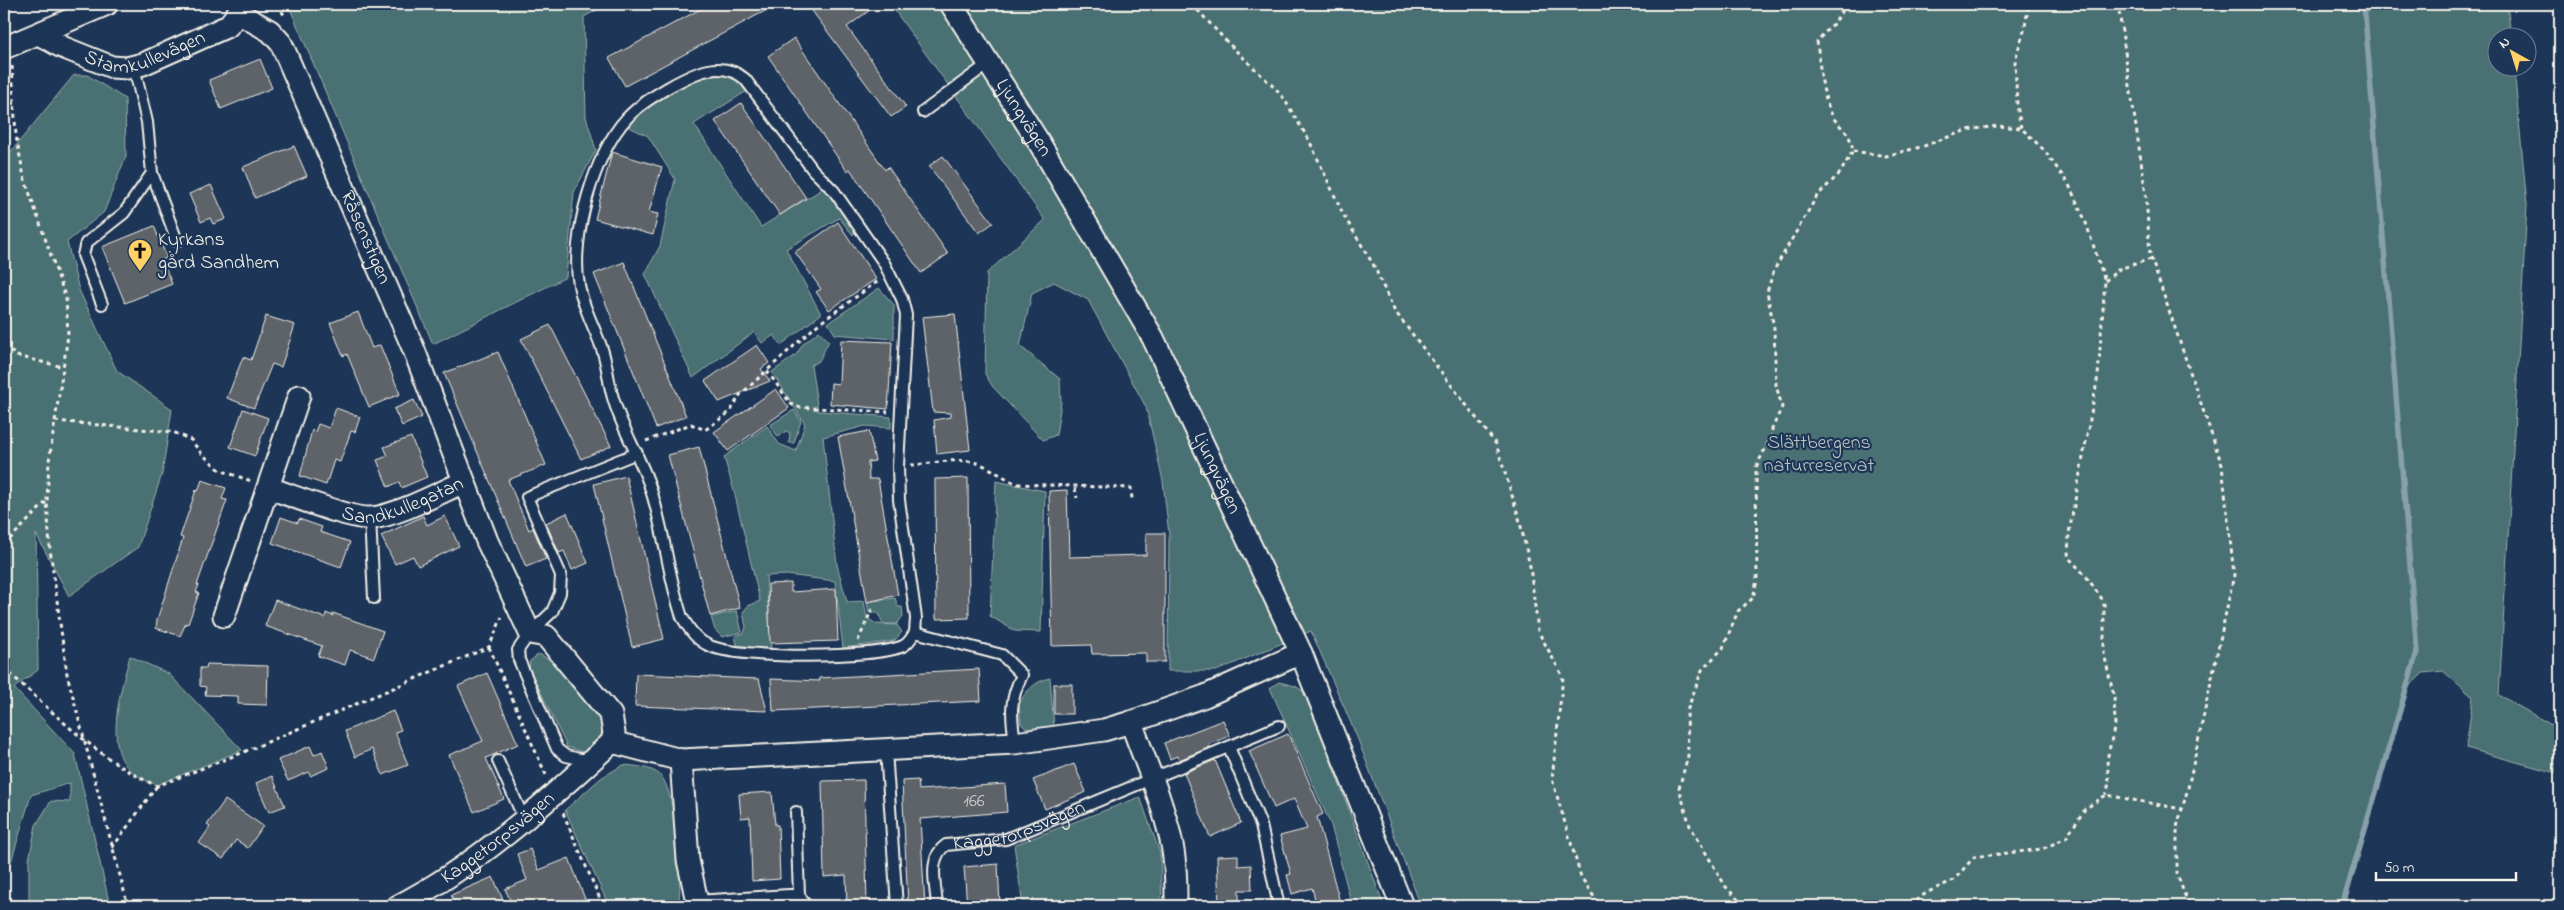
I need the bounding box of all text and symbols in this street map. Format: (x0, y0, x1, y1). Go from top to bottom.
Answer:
street label: Stamkullevägen (80, 23, 210, 83)
north arrow (2486, 28, 2536, 78)
text: N (2494, 32, 2515, 54)
street label: Ljungvägen (988, 73, 1059, 162)
street label: Råsenstigen (332, 186, 398, 289)
place label: Kyrkans gård Sandhem (157, 226, 279, 279)
church icon: Kyrkans gård Sandhem (127, 238, 153, 272)
street label: Ljungvägen (1185, 428, 1248, 519)
park label: Slättbergens naturreservat (1764, 429, 1875, 481)
street label: Sandkullegatan (338, 469, 469, 533)
street label: Kaggetorpsvägen (435, 785, 562, 892)
house number: 166 (963, 789, 985, 815)
street label: Kaggetorpsvägen (952, 793, 1090, 859)
scale bar (2376, 850, 2516, 882)
text: 50 m (2384, 857, 2415, 879)

